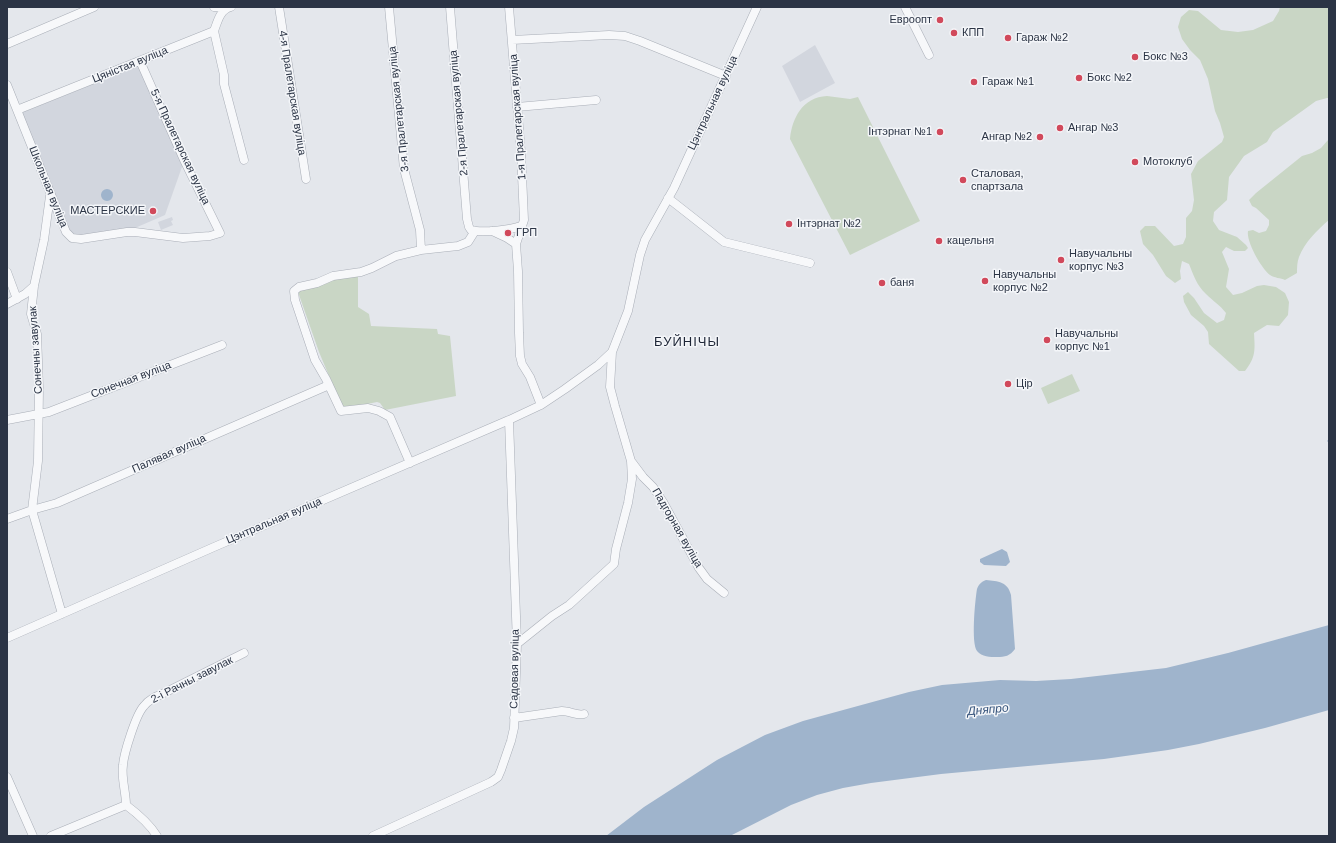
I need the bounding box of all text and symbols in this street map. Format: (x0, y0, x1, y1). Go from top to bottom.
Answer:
place label: Евроопт (889, 13, 932, 27)
marker: Евроопт (935, 15, 945, 25)
place label: КПП (962, 26, 984, 40)
marker: КПП (949, 28, 959, 38)
street label: 4-я Пралетарская вуліца (276, 30, 308, 156)
place label: Гараж №2 (1016, 31, 1068, 45)
marker: Гараж №2 (1003, 33, 1013, 43)
street label: Цяністая вуліца (90, 44, 170, 86)
street label: 3-я Пралетарская вуліца (386, 46, 412, 172)
street label: 2-я Пралетарская вуліца (447, 50, 471, 176)
place label: Бокс №3 (1143, 50, 1188, 64)
marker: Бокс №3 (1130, 52, 1140, 62)
street label: 1-я Пралетарская вуліца (507, 54, 529, 180)
street label: Цэнтральная вуліца (685, 54, 741, 152)
place label: Бокс №2 (1087, 71, 1132, 85)
marker: Бокс №2 (1074, 73, 1084, 83)
place label: Гараж №1 (982, 75, 1034, 89)
marker: Гараж №1 (969, 77, 979, 87)
street label: 5-я Пралетарская вуліца (147, 87, 213, 207)
place label: Ангар №3 (1068, 121, 1118, 135)
marker: Ангар №3 (1055, 123, 1065, 133)
place label: Інтэрнат №1 (868, 125, 932, 139)
marker: Інтэрнат №1 (935, 127, 945, 137)
place label: Ангар №2 (982, 130, 1032, 144)
marker: Ангар №2 (1035, 132, 1045, 142)
street label: Школьная вуліца (26, 144, 70, 230)
place label: Мотоклуб (1143, 155, 1192, 169)
marker: Мотоклуб (1130, 157, 1140, 167)
place label: Сталовая, спартзала (971, 167, 1023, 193)
marker: Сталовая, спартзала (958, 175, 968, 185)
place label: МАСТЕРСКИЕ (70, 204, 145, 218)
marker: МАСТЕРСКИЕ (148, 206, 158, 216)
place label: Інтэрнат №2 (797, 217, 861, 231)
marker: Інтэрнат №2 (784, 219, 794, 229)
place label: ГРП (516, 226, 537, 240)
marker: ГРП (503, 228, 513, 238)
place label: кацельня (947, 234, 994, 248)
marker: кацельня (934, 236, 944, 246)
place label: Навучальны корпус №3 (1069, 247, 1132, 273)
marker: Навучальны корпус №3 (1056, 255, 1066, 265)
place label: Навучальны корпус №2 (993, 268, 1056, 294)
place label: баня (890, 276, 914, 290)
marker: Навучальны корпус №2 (980, 276, 990, 286)
marker: баня (877, 278, 887, 288)
street label: Сонечны завулак (26, 306, 46, 394)
place label: Навучальны корпус №1 (1055, 327, 1118, 353)
district label: БУЙНІЧЫ (654, 334, 720, 350)
marker: Навучальны корпус №1 (1042, 335, 1052, 345)
street label: Сонечная вуліца (89, 359, 173, 401)
place label: Цір (1016, 377, 1033, 391)
marker: Цір (1003, 379, 1013, 389)
street label: Палявая вуліца (130, 432, 208, 476)
street label: Падгорная вуліца (649, 486, 705, 570)
street label: Цэнтральная вуліца (224, 495, 324, 547)
street label: Садовая вуліца (508, 629, 522, 709)
street label: 2-і Рачны завулак (149, 654, 235, 706)
water label: Дняпро (967, 701, 1009, 719)

